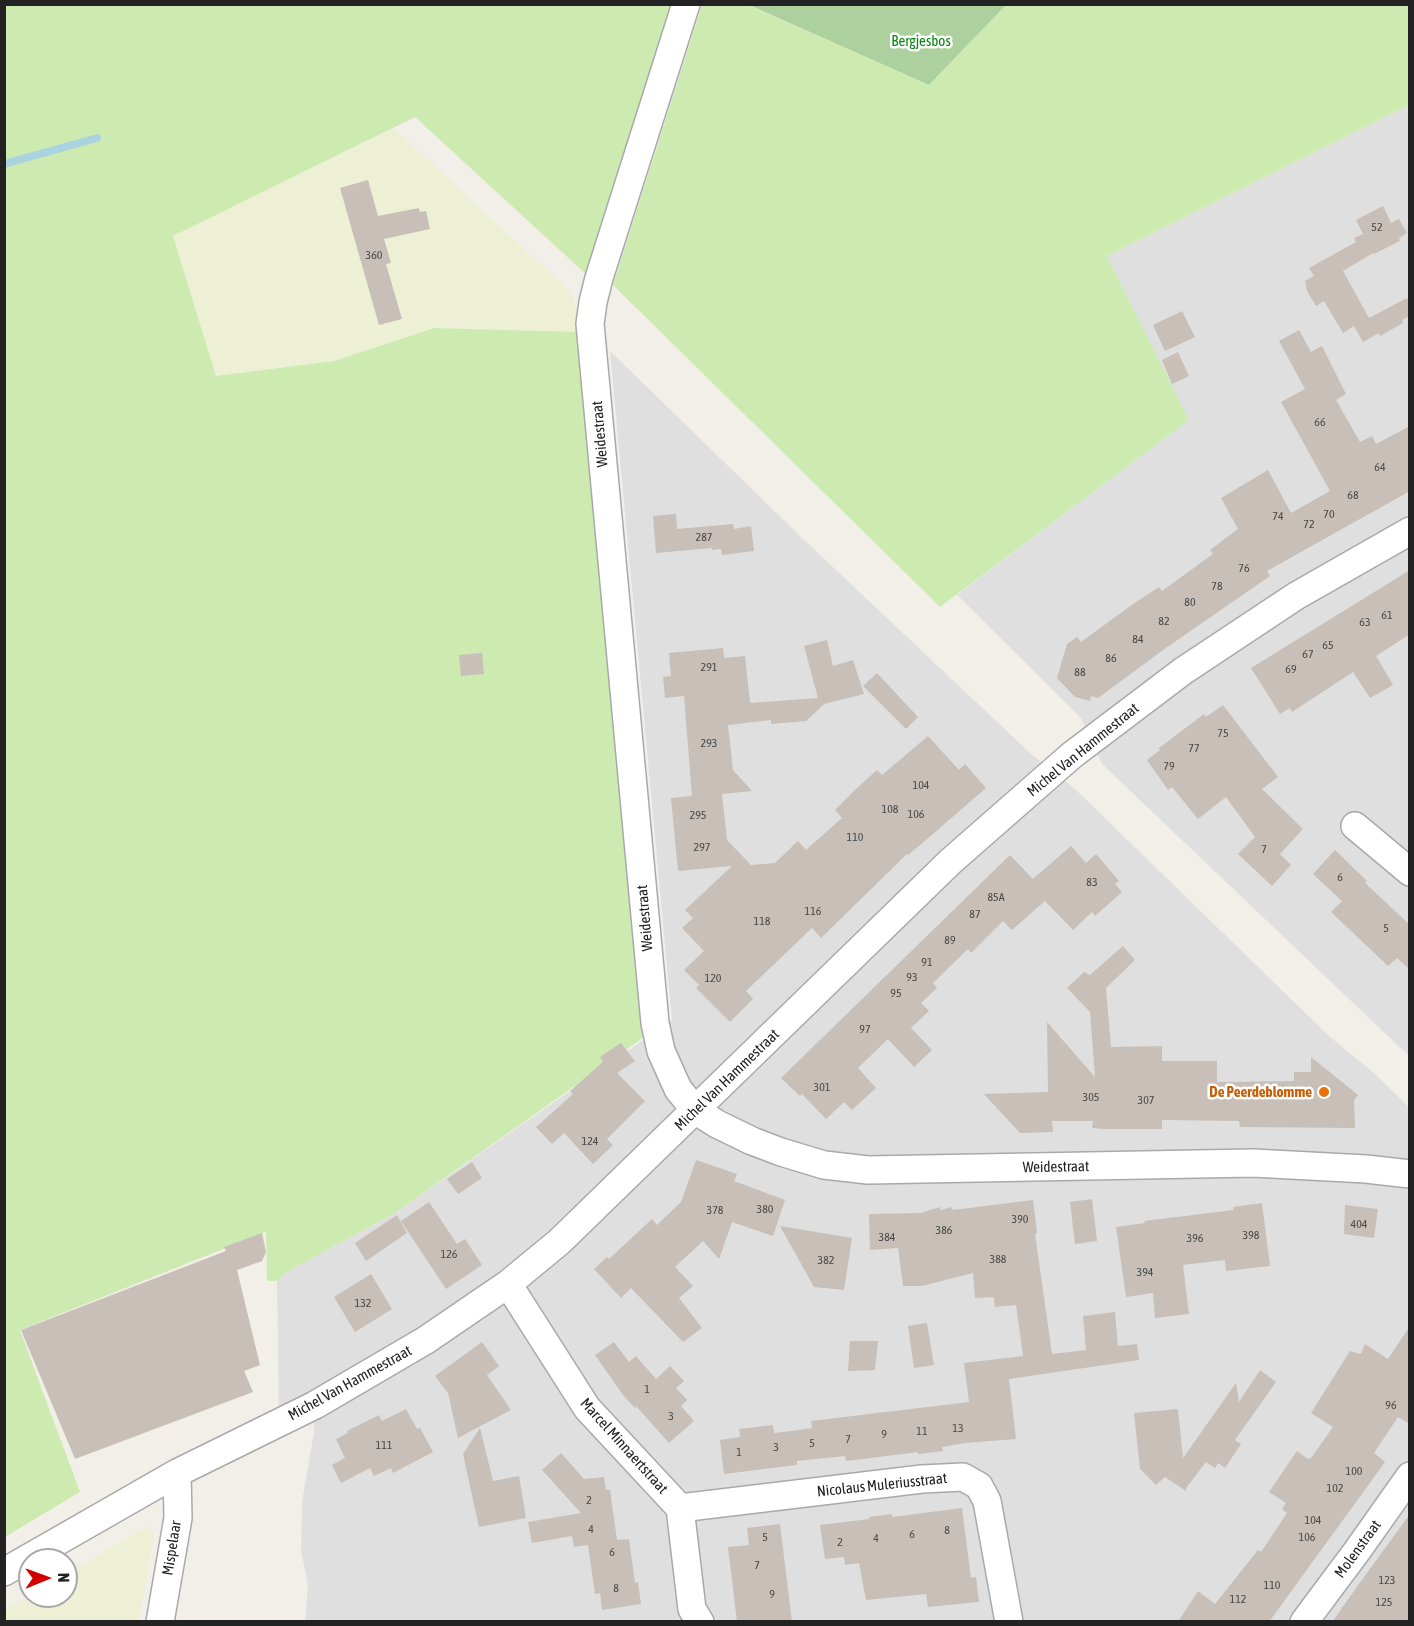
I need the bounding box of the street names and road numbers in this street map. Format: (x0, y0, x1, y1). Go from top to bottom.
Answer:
street label: Weidestraat (588, 400, 612, 468)
street label: Michel Van Hammestraat (1024, 699, 1142, 801)
street label: Weidestraat (633, 884, 657, 952)
street label: Michel Van Hammestraat (671, 1025, 783, 1135)
street label: Weidestraat (1023, 1157, 1089, 1177)
street label: Michel Van Hammestraat (285, 1342, 415, 1424)
street label: Marcel Minnaertstraat (576, 1395, 672, 1497)
street label: Nicolaus Muleriusstraat (816, 1469, 948, 1501)
street label: Molenstraat (1331, 1517, 1385, 1581)
street label: Mispelaar (159, 1519, 185, 1577)

